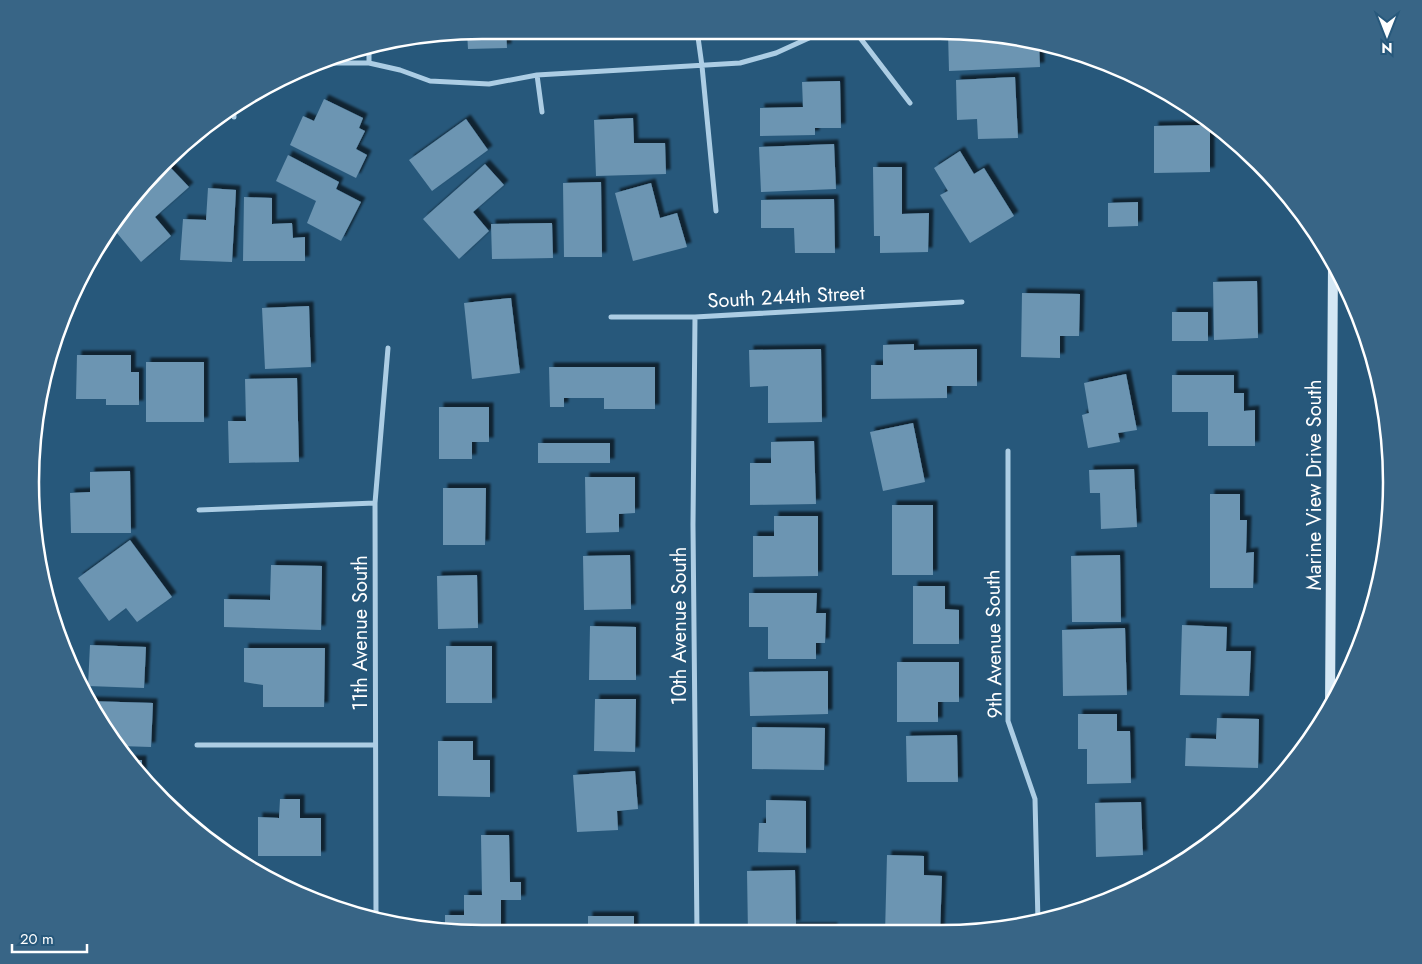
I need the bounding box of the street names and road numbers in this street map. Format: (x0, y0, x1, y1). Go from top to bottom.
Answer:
street label: South 244th Street (707, 278, 866, 316)
street label: Marine View Drive South (1300, 380, 1329, 590)
street label: 10th Avenue South (665, 547, 694, 705)
street label: 11th Avenue South (346, 555, 375, 711)
street label: 9th Avenue South (978, 569, 1010, 719)

